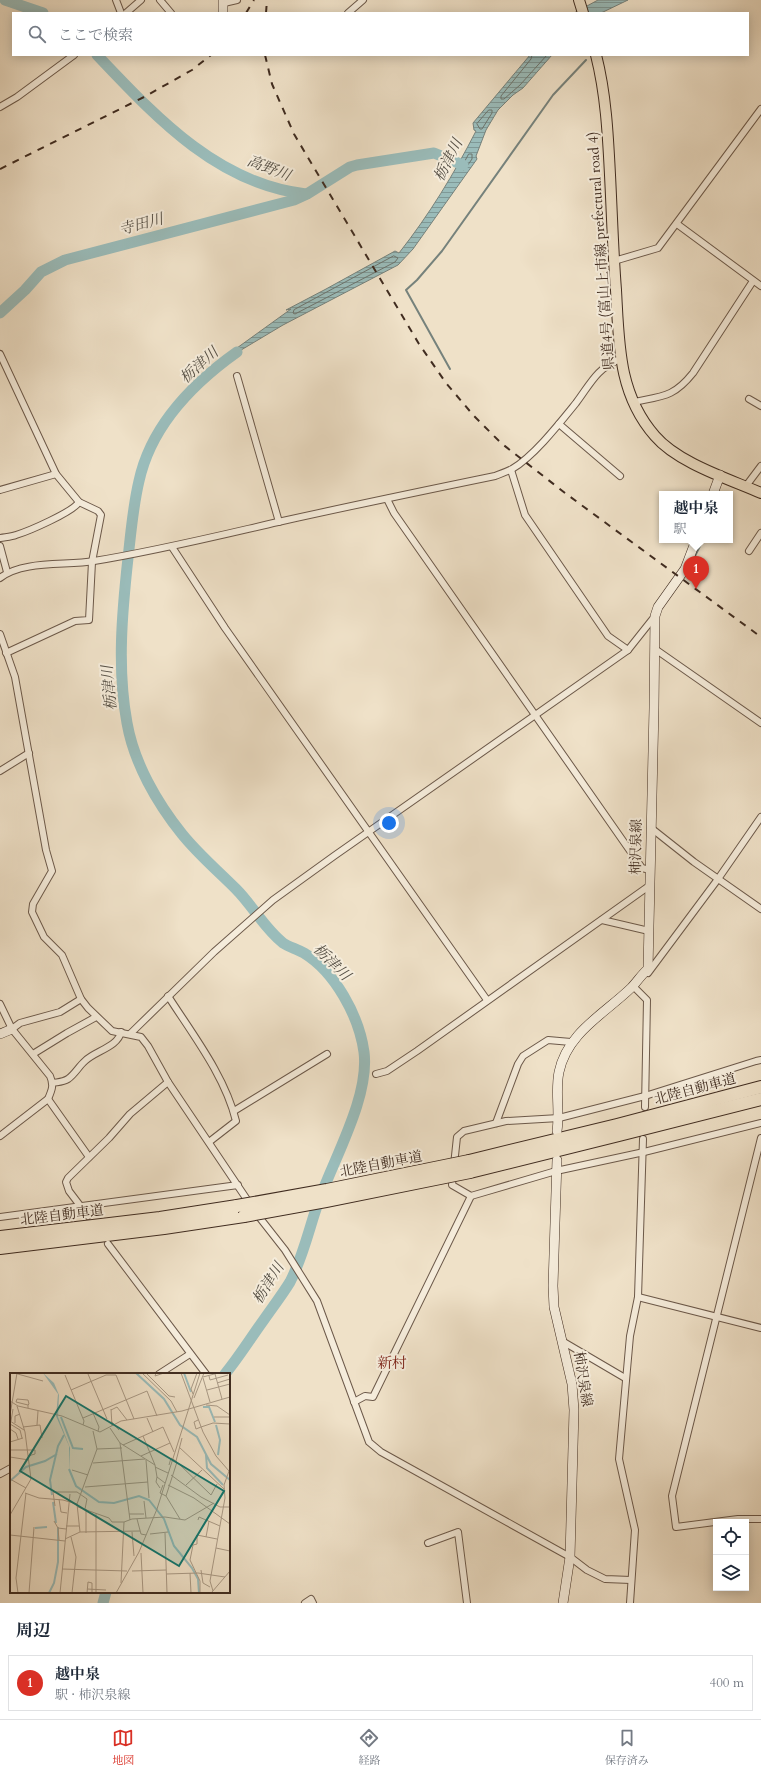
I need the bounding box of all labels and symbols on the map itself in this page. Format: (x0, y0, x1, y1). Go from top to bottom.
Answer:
street label: 県道4号 (富山上市線 prefectural road 4) (583, 131, 619, 371)
water label: 栃津川 (429, 134, 468, 185)
water label: 高野川 (244, 151, 295, 186)
water label: 寺田川 (117, 208, 167, 239)
water label: 栃津川 (176, 341, 224, 387)
pin: 1 (683, 556, 709, 589)
water label: 栃津川 (97, 663, 121, 711)
your location (379, 813, 399, 833)
street label: 柿沢泉線 (626, 819, 646, 875)
water label: 栃津川 (309, 939, 356, 986)
street label: 北陸自動車道 (652, 1069, 738, 1109)
street label: 北陸自動車道 (338, 1147, 424, 1181)
street label: 北陸自動車道 (19, 1200, 105, 1230)
water label: 栃津川 (248, 1257, 289, 1307)
street label: 柿沢泉線 (569, 1350, 597, 1408)
district label: 新村 (377, 1353, 407, 1373)
inset map (10, 1373, 230, 1593)

